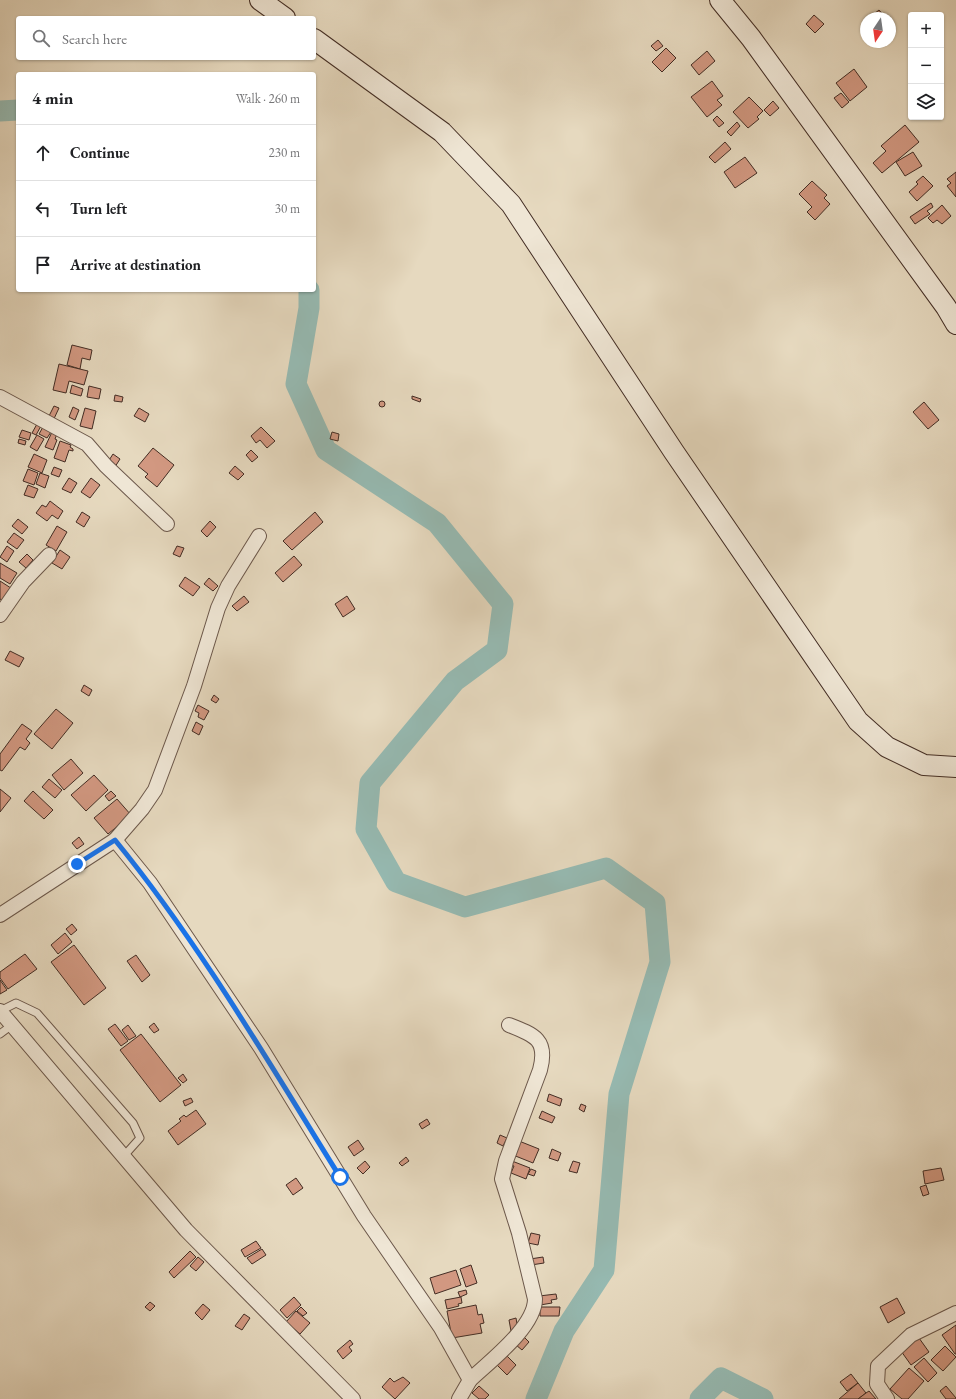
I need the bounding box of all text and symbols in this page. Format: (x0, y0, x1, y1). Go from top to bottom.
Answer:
north arrow (860, 12, 896, 48)
map controls (908, 12, 944, 120)
button: + (908, 12, 944, 48)
search box (16, 16, 316, 60)
icon: search (30, 27, 52, 49)
text: Search here (62, 29, 127, 48)
button: − (908, 48, 944, 84)
button: layers (908, 84, 944, 120)
text: 4 min (32, 87, 73, 109)
text: Walk · 260 m (236, 90, 300, 107)
icon: ahead (32, 142, 54, 164)
text: Continue (70, 143, 130, 162)
text: 230 m (269, 144, 300, 161)
icon: left (32, 198, 54, 220)
text: Turn left (70, 199, 127, 218)
text: 30 m (275, 200, 300, 217)
icon: arrive (32, 254, 54, 276)
text: Arrive at destination (70, 255, 201, 274)
route end (68, 855, 86, 873)
route start (331, 1168, 349, 1186)

